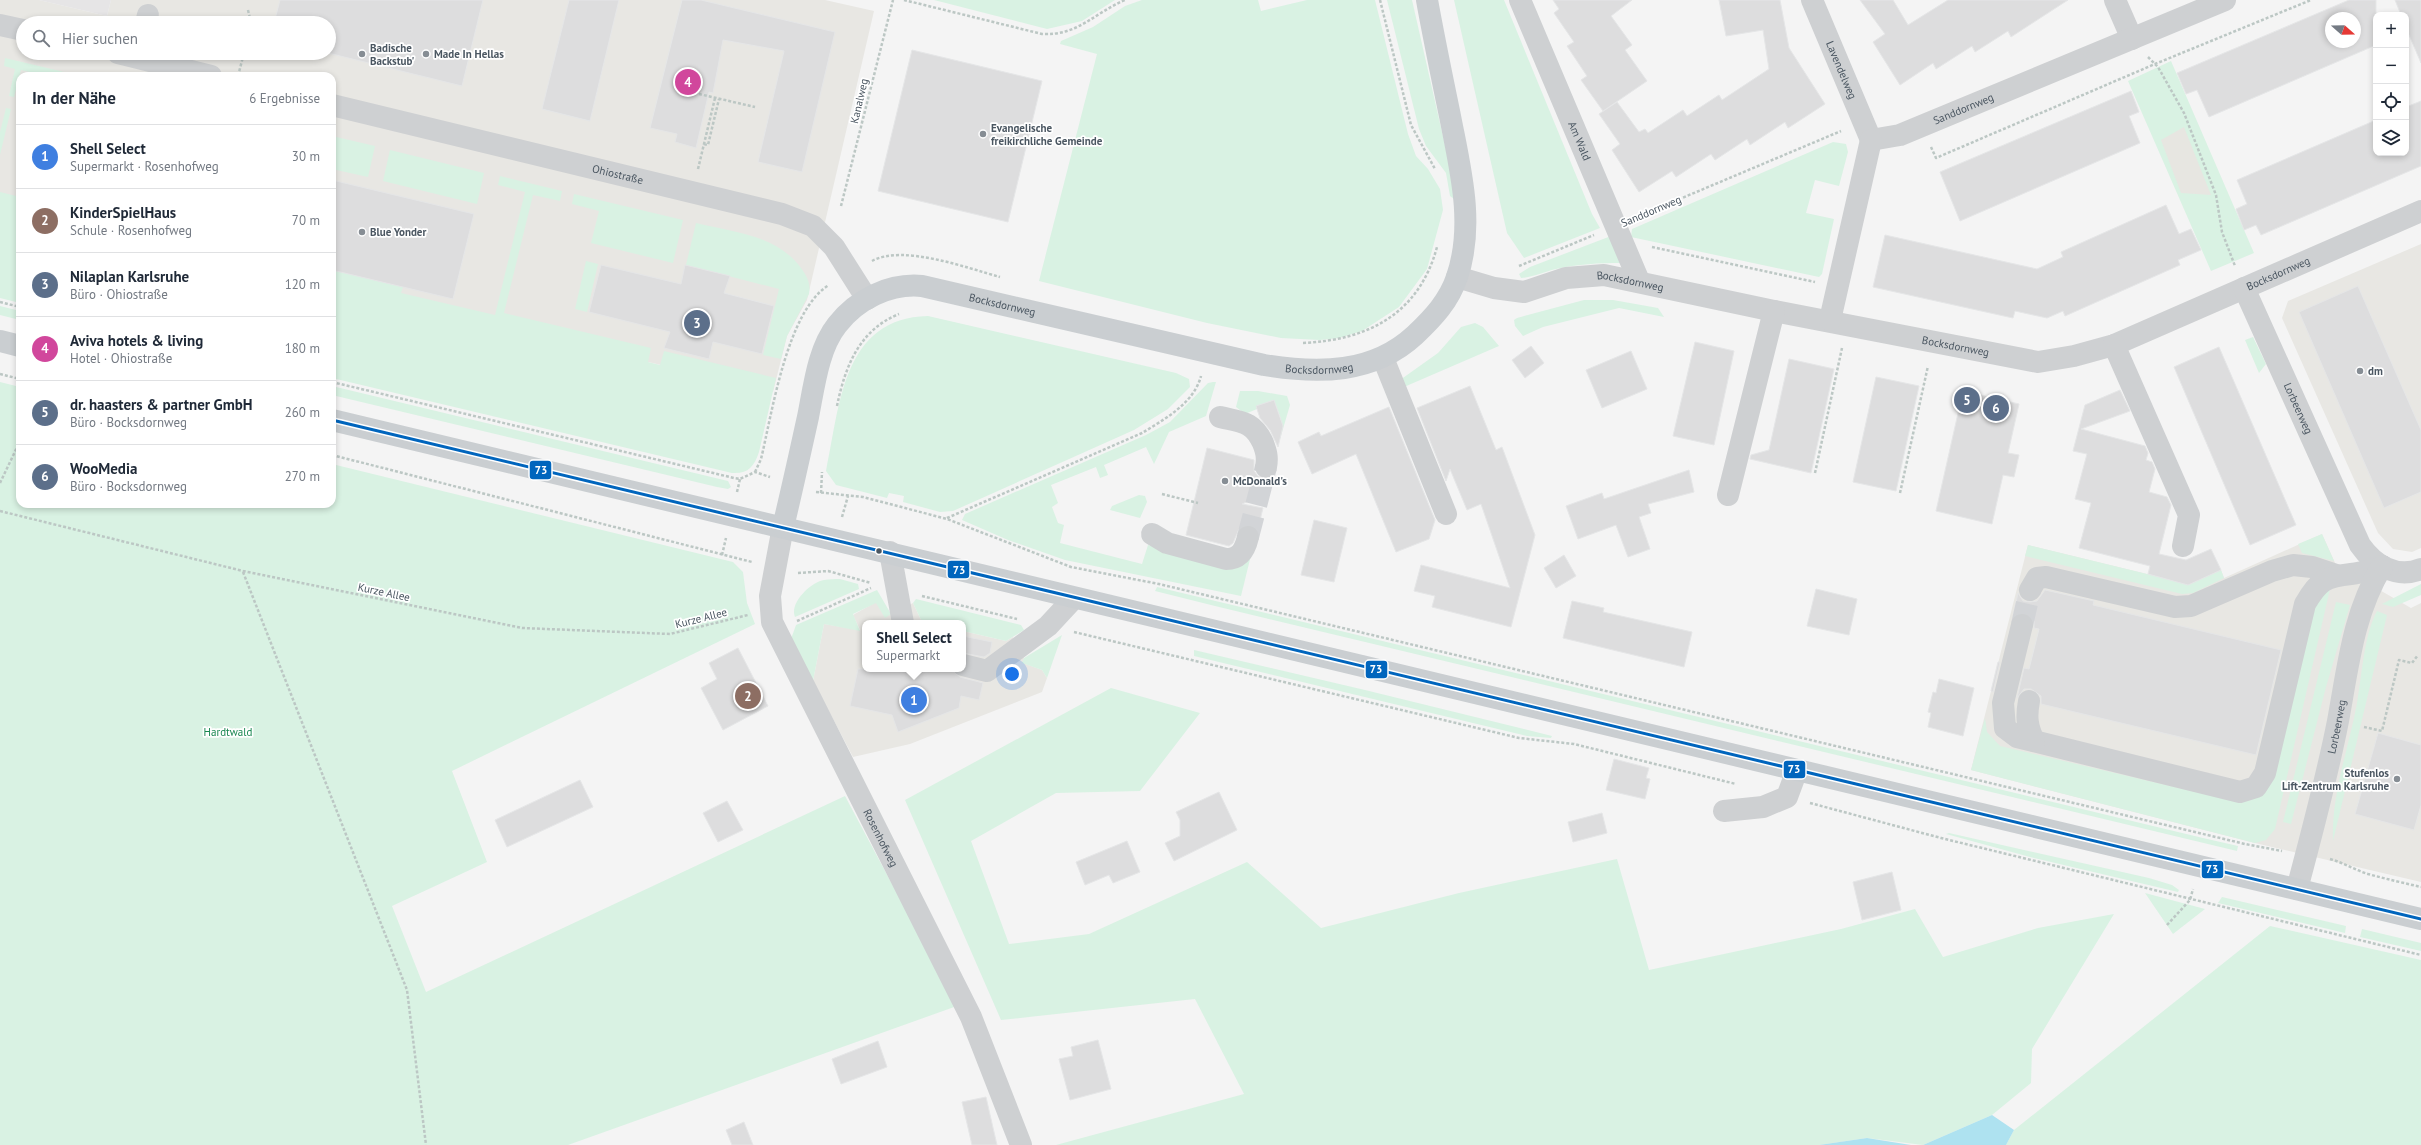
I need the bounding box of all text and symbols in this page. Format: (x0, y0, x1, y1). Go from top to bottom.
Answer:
north arrow (2325, 12, 2361, 48)
map controls (2373, 12, 2409, 156)
button: + (2373, 12, 2409, 48)
search box (16, 16, 336, 60)
icon: search (30, 27, 52, 49)
text: Hier suchen (62, 29, 138, 48)
street label: Lavendelweg (1823, 39, 1860, 101)
place label: Badische Backstub' (370, 41, 415, 68)
place label: Made In Hellas (434, 47, 504, 61)
button: − (2373, 48, 2409, 84)
marker: Badische Backstub' (357, 49, 367, 59)
marker: Made In Hellas (421, 49, 431, 59)
pin: 4 (675, 67, 701, 97)
street label: Kanalweg (847, 77, 871, 125)
button: locate (2373, 84, 2409, 120)
text: In der Nähe (32, 87, 116, 109)
text: 6 Ergebnisse (249, 90, 320, 107)
street label: Sanddornweg (1931, 90, 1996, 127)
street label: Am Wald (1565, 119, 1594, 163)
button: layers (2373, 120, 2409, 156)
place label: Evangelische freikirchliche Gemeinde (991, 121, 1103, 148)
marker: Evangelische freikirchliche Gemeinde (978, 129, 988, 139)
text: Shell Select (70, 139, 146, 158)
text: 1 (41, 148, 49, 165)
text: 30 m (292, 148, 320, 165)
text: Supermarkt · Rosenhofweg (70, 158, 219, 175)
street label: Ohiostraße (591, 161, 645, 187)
street label: Sanddornweg (1619, 192, 1683, 230)
text: KinderSpielHaus (70, 203, 176, 222)
text: 2 (41, 212, 49, 229)
text: 70 m (292, 212, 320, 229)
text: Schule · Rosenhofweg (70, 222, 192, 239)
place label: Blue Yonder (370, 225, 426, 239)
marker: Blue Yonder (357, 227, 367, 237)
street label: Bocksdornweg (2244, 253, 2312, 293)
text: Nilaplan Karlsruhe (70, 267, 189, 286)
street label: Bocksdornweg (1596, 268, 1665, 294)
text: 3 (41, 276, 49, 293)
text: 120 m (285, 276, 320, 293)
text: Büro · Ohiostraße (70, 286, 168, 303)
street label: Bocksdornweg (968, 290, 1037, 319)
pin: 3 (684, 308, 710, 338)
text: Aviva hotels & living (70, 331, 203, 350)
street label: Bocksdornweg (1921, 333, 1991, 359)
text: 4 (41, 340, 49, 357)
text: 180 m (285, 340, 320, 357)
text: Hotel · Ohiostraße (70, 350, 172, 367)
street label: Bocksdornweg (1284, 360, 1354, 377)
place label: dm (2368, 364, 2383, 378)
marker: dm (2355, 366, 2365, 376)
street label: Lorbeerweg (2281, 380, 2316, 436)
pin: 5 (1954, 385, 1980, 415)
pin: 6 (1983, 393, 2009, 423)
text: dr. haasters & partner GmbH (70, 395, 253, 414)
text: 5 (41, 404, 49, 421)
text: 260 m (285, 404, 320, 421)
text: Büro · Bocksdornweg (70, 414, 187, 431)
text: WooMedia (70, 459, 137, 478)
line badge: 73 (529, 460, 552, 480)
text: 73 (535, 463, 547, 477)
text: 6 (41, 468, 49, 485)
text: 270 m (285, 468, 320, 485)
place label: McDonald's (1233, 474, 1287, 488)
marker: McDonald's (1220, 476, 1230, 486)
text: Büro · Bocksdornweg (70, 478, 187, 495)
unlabelled marker (874, 546, 884, 556)
line badge: 73 (947, 560, 970, 579)
text: 73 (953, 563, 965, 577)
street label: Kurze Allee (357, 580, 412, 604)
street label: Kurze Allee (674, 605, 729, 631)
popup (862, 620, 966, 672)
text: Shell Select (876, 628, 952, 647)
text: Supermarkt (876, 647, 940, 664)
line badge: 73 (1365, 660, 1388, 679)
text: 73 (1370, 662, 1382, 676)
your location (1002, 664, 1022, 684)
pin: 2 (735, 681, 761, 711)
pin: 1 (901, 685, 927, 715)
street label: Lorbeerweg (2324, 699, 2349, 755)
park label: Hardtwald (204, 725, 253, 739)
line badge: 73 (1783, 760, 1806, 779)
text: 73 (1788, 762, 1800, 776)
place label: Stufenlos Lift-Zentrum Karlsruhe (2282, 766, 2389, 793)
marker: Stufenlos Lift-Zentrum Karlsruhe (2392, 774, 2402, 784)
street label: Rosenhofweg (860, 807, 901, 869)
line badge: 73 (2201, 860, 2224, 879)
text: 73 (2206, 862, 2218, 876)

